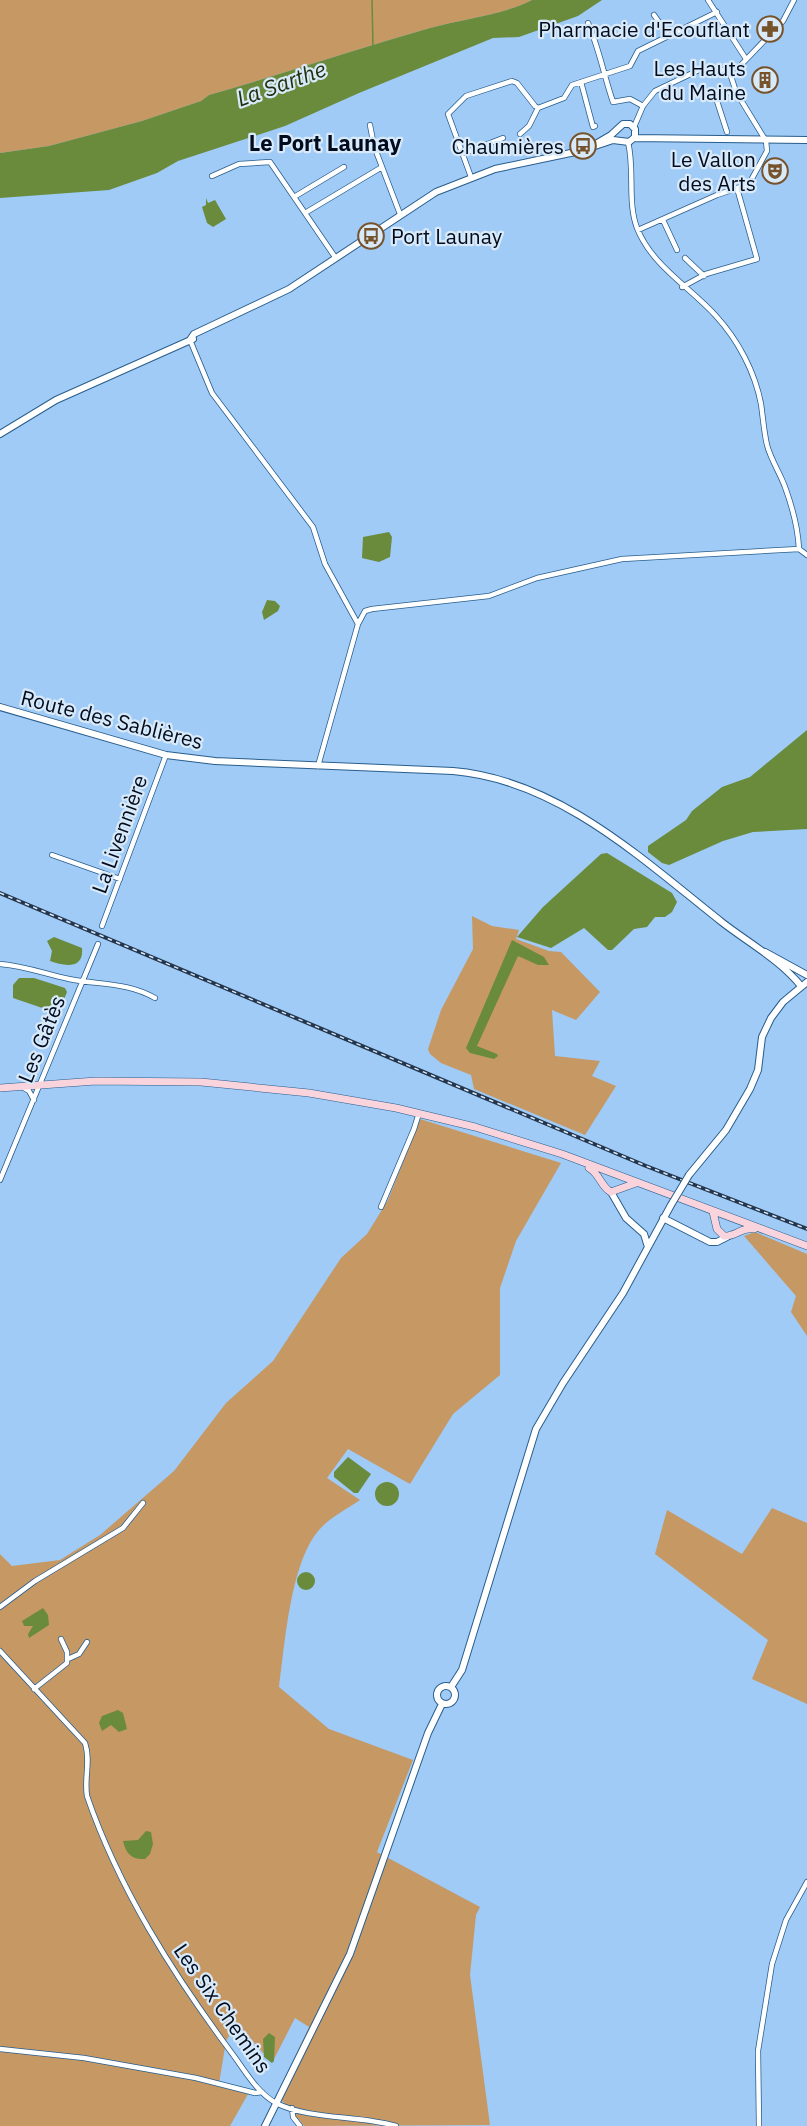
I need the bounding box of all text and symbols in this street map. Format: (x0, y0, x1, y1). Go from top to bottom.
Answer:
pharmacy icon: Pharmacie d'Ecouflant (755, 14, 785, 44)
place label: Pharmacie d'Ecouflant (538, 15, 750, 43)
water label: La Sarthe (232, 54, 330, 112)
place label: Les Hauts du Maine (653, 54, 746, 106)
building icon: Les Hauts du Maine (750, 65, 780, 95)
district label: Le Port Launay (249, 128, 402, 157)
bus stop icon: Chaumières (568, 131, 598, 161)
place label: Chaumières (451, 132, 564, 160)
place label: Le Vallon des Arts (671, 145, 756, 197)
theatre icon: Le Vallon des Arts (760, 156, 790, 186)
bus stop icon: Port Launay (356, 221, 386, 251)
place label: Port Launay (391, 222, 503, 250)
street label: Route des Sablières (18, 683, 206, 755)
street label: La Livennière (85, 771, 153, 897)
street label: Les Gâtès (11, 991, 71, 1087)
street label: Les Six Chemins (168, 1938, 278, 2078)

